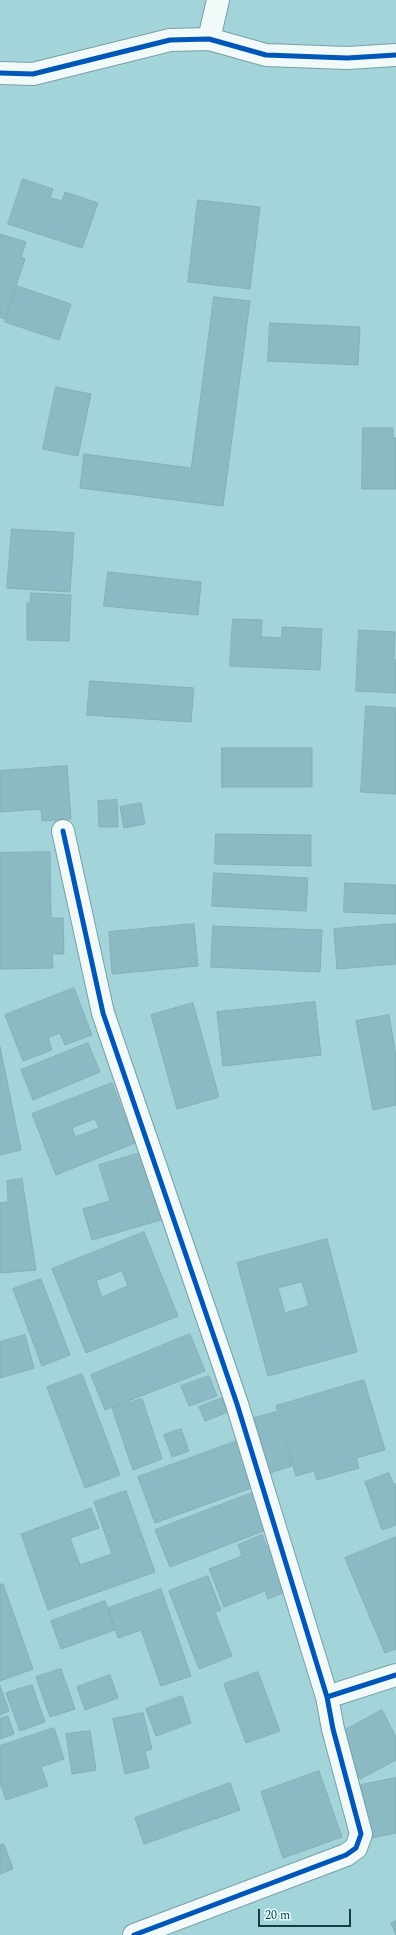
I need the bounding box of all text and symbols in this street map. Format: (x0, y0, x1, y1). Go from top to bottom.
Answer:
scale bar (260, 1901, 353, 1927)
text: 20 m (265, 1906, 290, 1925)

